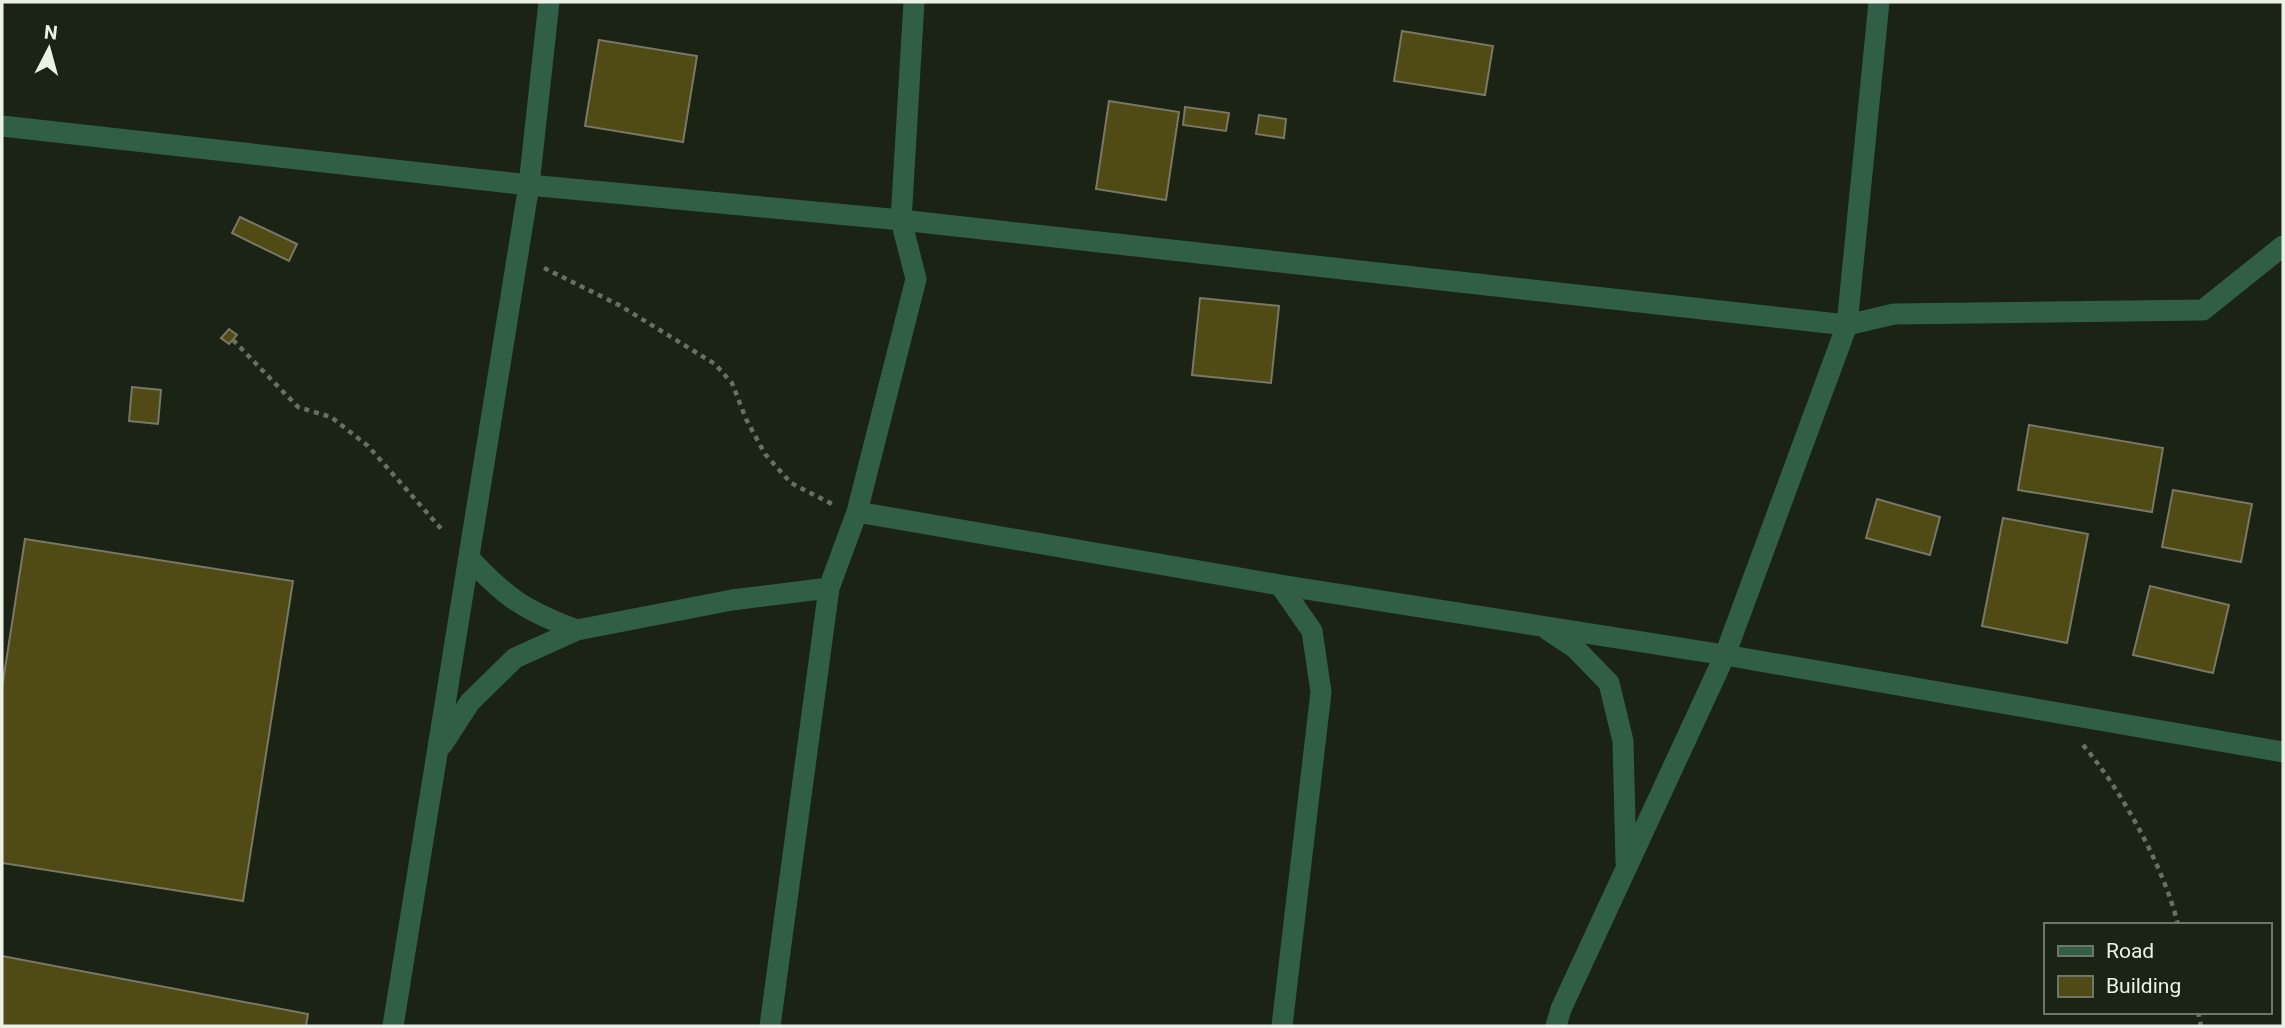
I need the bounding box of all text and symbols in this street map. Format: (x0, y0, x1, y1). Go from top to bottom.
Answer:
north arrow (14, 14, 84, 84)
text: N (43, 20, 59, 45)
legend (2044, 923, 2271, 1014)
text: Road (2106, 939, 2154, 963)
text: Building (2106, 974, 2181, 998)

